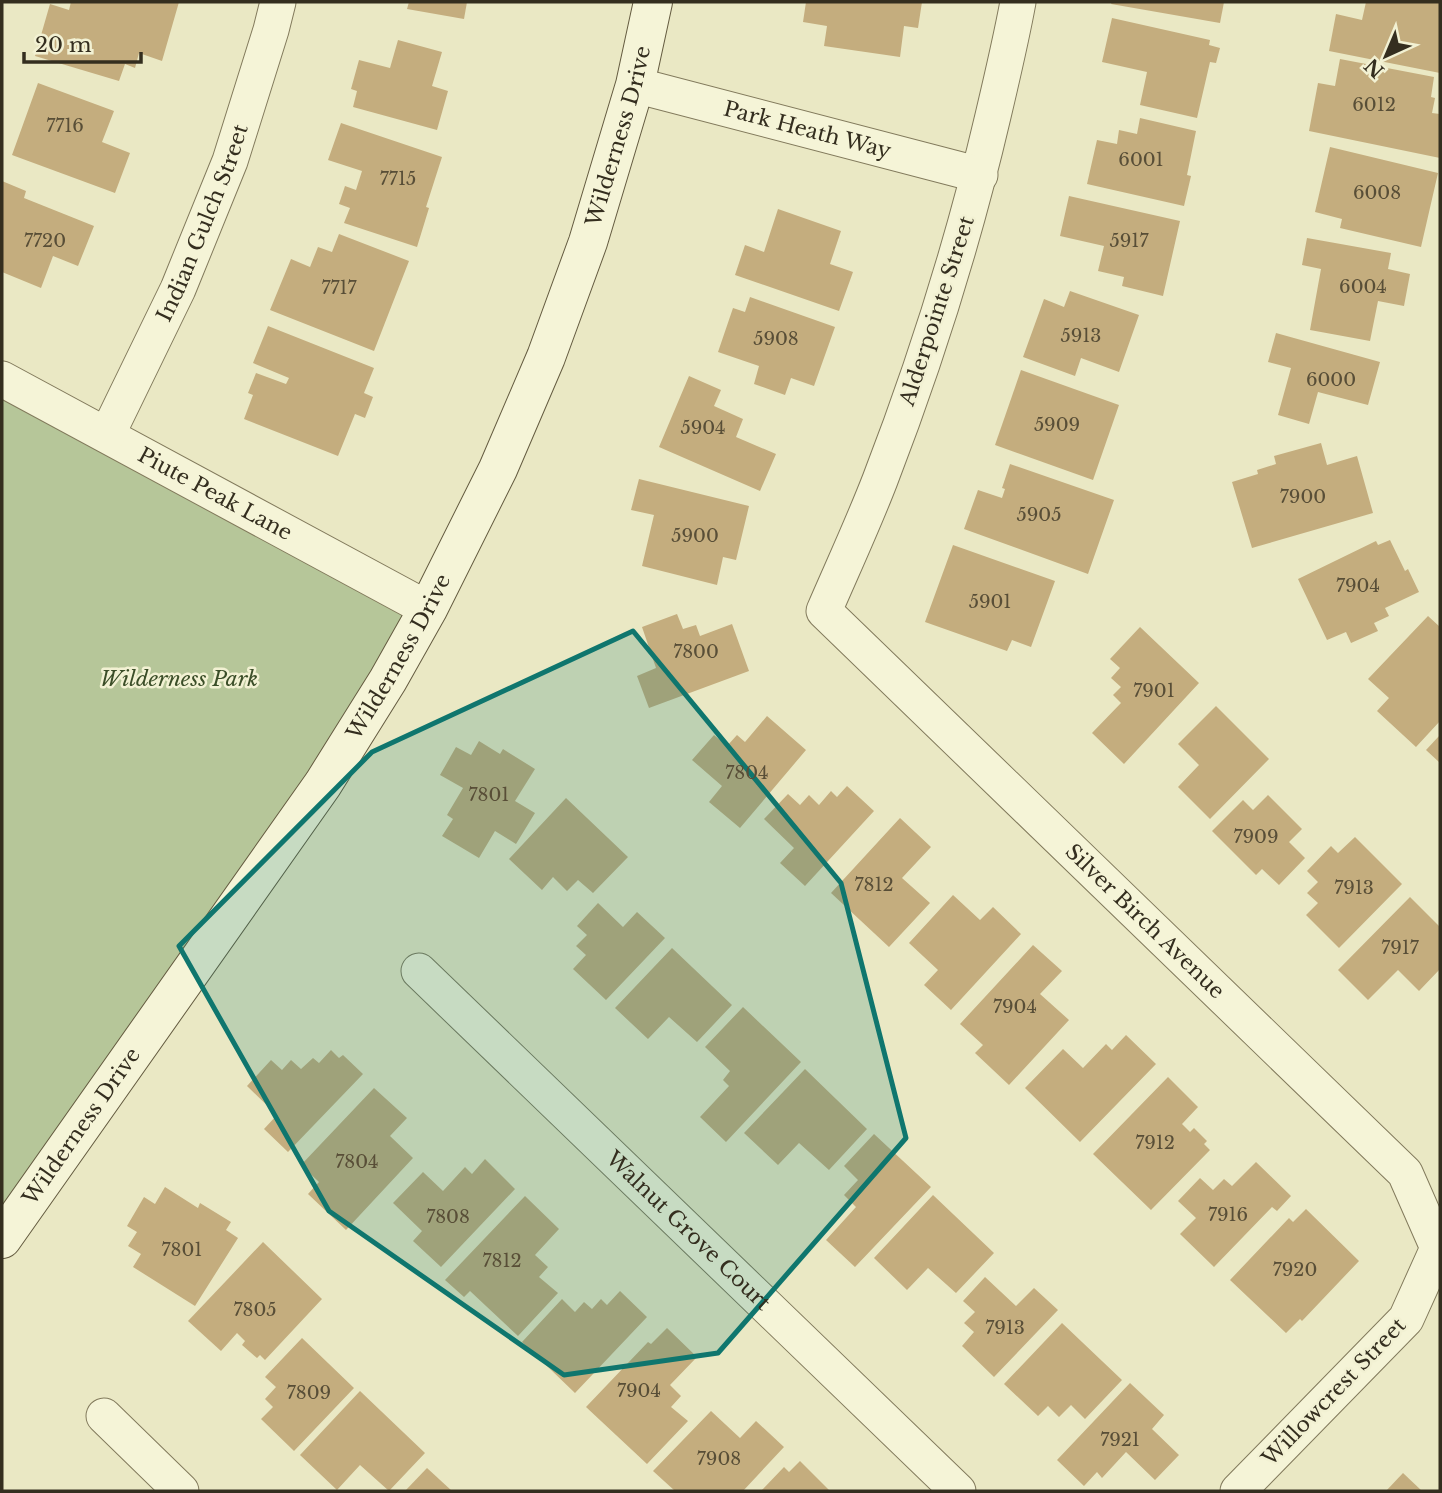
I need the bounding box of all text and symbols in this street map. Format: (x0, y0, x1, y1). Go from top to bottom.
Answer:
scale bar (24, 21, 142, 65)
north arrow (1351, 21, 1421, 91)
text: 20 m (35, 32, 92, 58)
street label: Wilderness Drive (580, 44, 656, 230)
text: N (1360, 53, 1389, 82)
house number: 6012 (1352, 94, 1396, 116)
street label: Park Heath Way (721, 96, 894, 164)
house number: 7716 (46, 115, 84, 137)
street label: Indian Gulch Street (151, 121, 254, 326)
house number: 6001 (1118, 149, 1164, 171)
house number: 7715 (380, 168, 416, 190)
house number: 6008 (1353, 182, 1401, 204)
street label: Alderpointe Street (894, 213, 980, 410)
house number: 7720 (24, 230, 66, 252)
house number: 5917 (1110, 230, 1149, 252)
house number: 6004 (1339, 276, 1387, 298)
house number: 7717 (321, 277, 358, 299)
house number: 5913 (1061, 325, 1101, 347)
house number: 5908 (753, 328, 799, 350)
house number: 6000 (1306, 369, 1356, 391)
house number: 5909 (1034, 414, 1080, 436)
house number: 5904 (680, 417, 726, 439)
street label: Piute Peak Lane (133, 442, 297, 546)
house number: 7900 (1280, 486, 1326, 508)
house number: 5905 (1017, 504, 1061, 526)
house number: 5900 (671, 525, 719, 547)
street label: Wilderness Drive (341, 570, 456, 745)
house number: 7904 (1336, 575, 1380, 597)
house number: 5901 (969, 591, 1011, 613)
house number: 7800 (673, 641, 719, 663)
park label: Wilderness Park (100, 666, 258, 692)
house number: 7901 (1133, 680, 1175, 702)
house number: 7804 (725, 762, 769, 784)
house number: 7801 (469, 784, 509, 806)
house number: 7909 (1233, 826, 1279, 848)
street label: Silver Birch Avenue (1060, 839, 1230, 1004)
house number: 7812 (854, 874, 894, 896)
house number: 7913 (1334, 877, 1374, 899)
house number: 7917 (1381, 937, 1420, 959)
house number: 7904 (993, 996, 1037, 1018)
street label: Wilderness Drive (17, 1043, 146, 1211)
house number: 7912 (1135, 1132, 1175, 1154)
street label: Walnut Grove Court (600, 1145, 776, 1316)
house number: 7804 (335, 1151, 379, 1173)
house number: 7916 (1208, 1204, 1248, 1226)
house number: 7808 (426, 1206, 470, 1228)
house number: 7801 (162, 1239, 202, 1261)
house number: 7812 (482, 1250, 522, 1272)
house number: 7920 (1273, 1259, 1317, 1281)
house number: 7805 (233, 1299, 277, 1321)
street label: Willowcrest Street (1256, 1312, 1411, 1472)
house number: 7913 (985, 1317, 1025, 1339)
house number: 7904 (617, 1380, 661, 1402)
house number: 7809 (287, 1382, 331, 1404)
house number: 7921 (1100, 1429, 1140, 1451)
house number: 7908 (697, 1448, 741, 1470)

